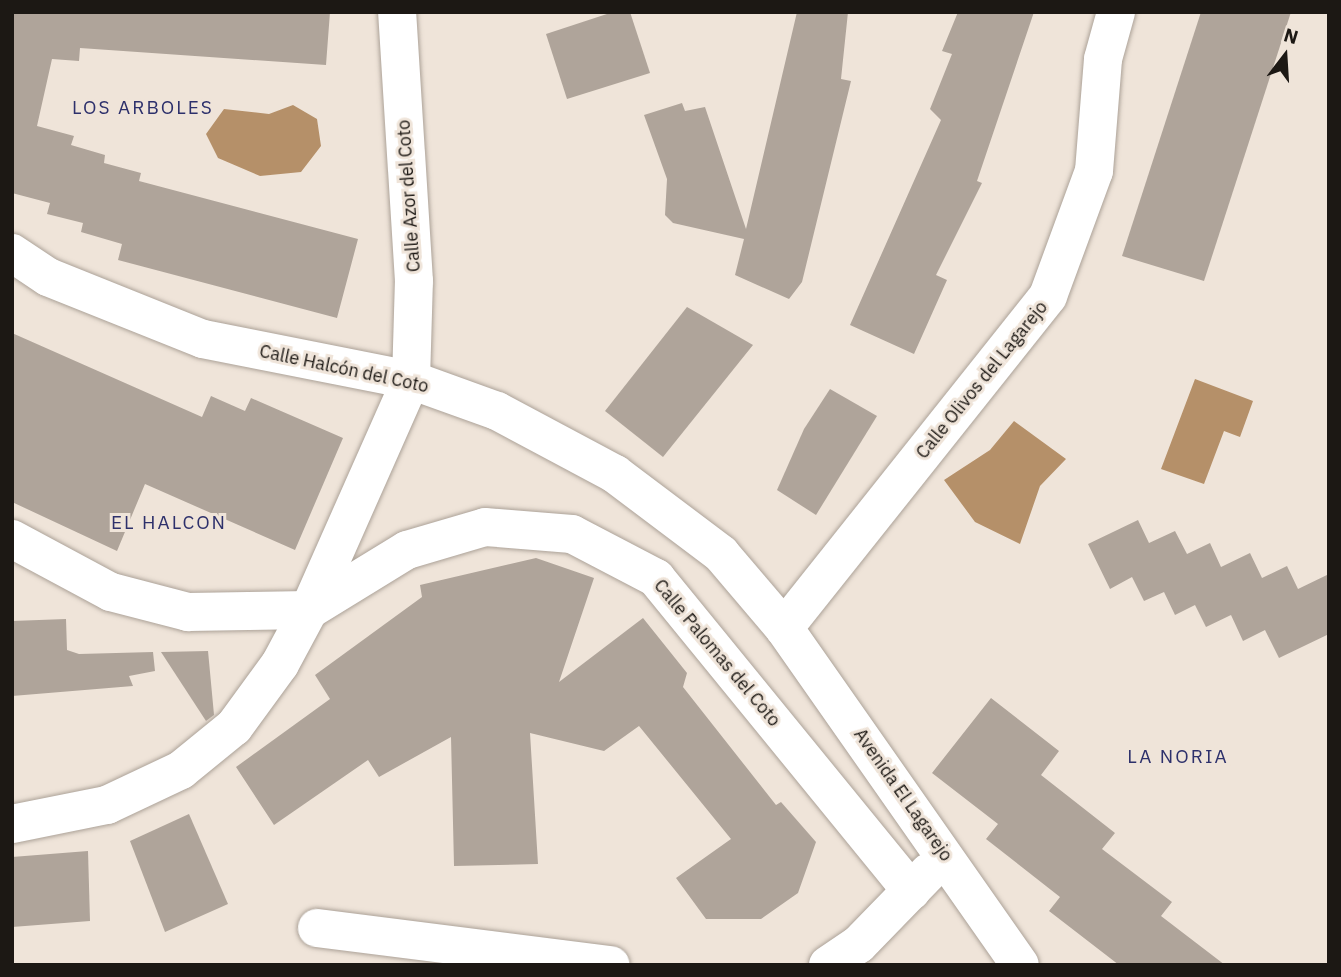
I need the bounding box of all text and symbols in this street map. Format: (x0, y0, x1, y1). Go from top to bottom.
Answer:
north arrow (1250, 21, 1320, 91)
text: N (1281, 22, 1301, 49)
district label: LOS ARBOLES (73, 97, 213, 119)
street label: Calle Azor del Coto (393, 119, 425, 273)
street label: Calle Olivos del Lagarejo (912, 297, 1052, 463)
street label: Calle Halcón del Coto (257, 341, 431, 397)
district label: EL HALCON (112, 512, 226, 534)
street label: Calle Palomas del Coto (649, 575, 785, 731)
street label: Avenida El Lagarejo (849, 724, 957, 866)
district label: LA NORIA (1128, 746, 1228, 768)

